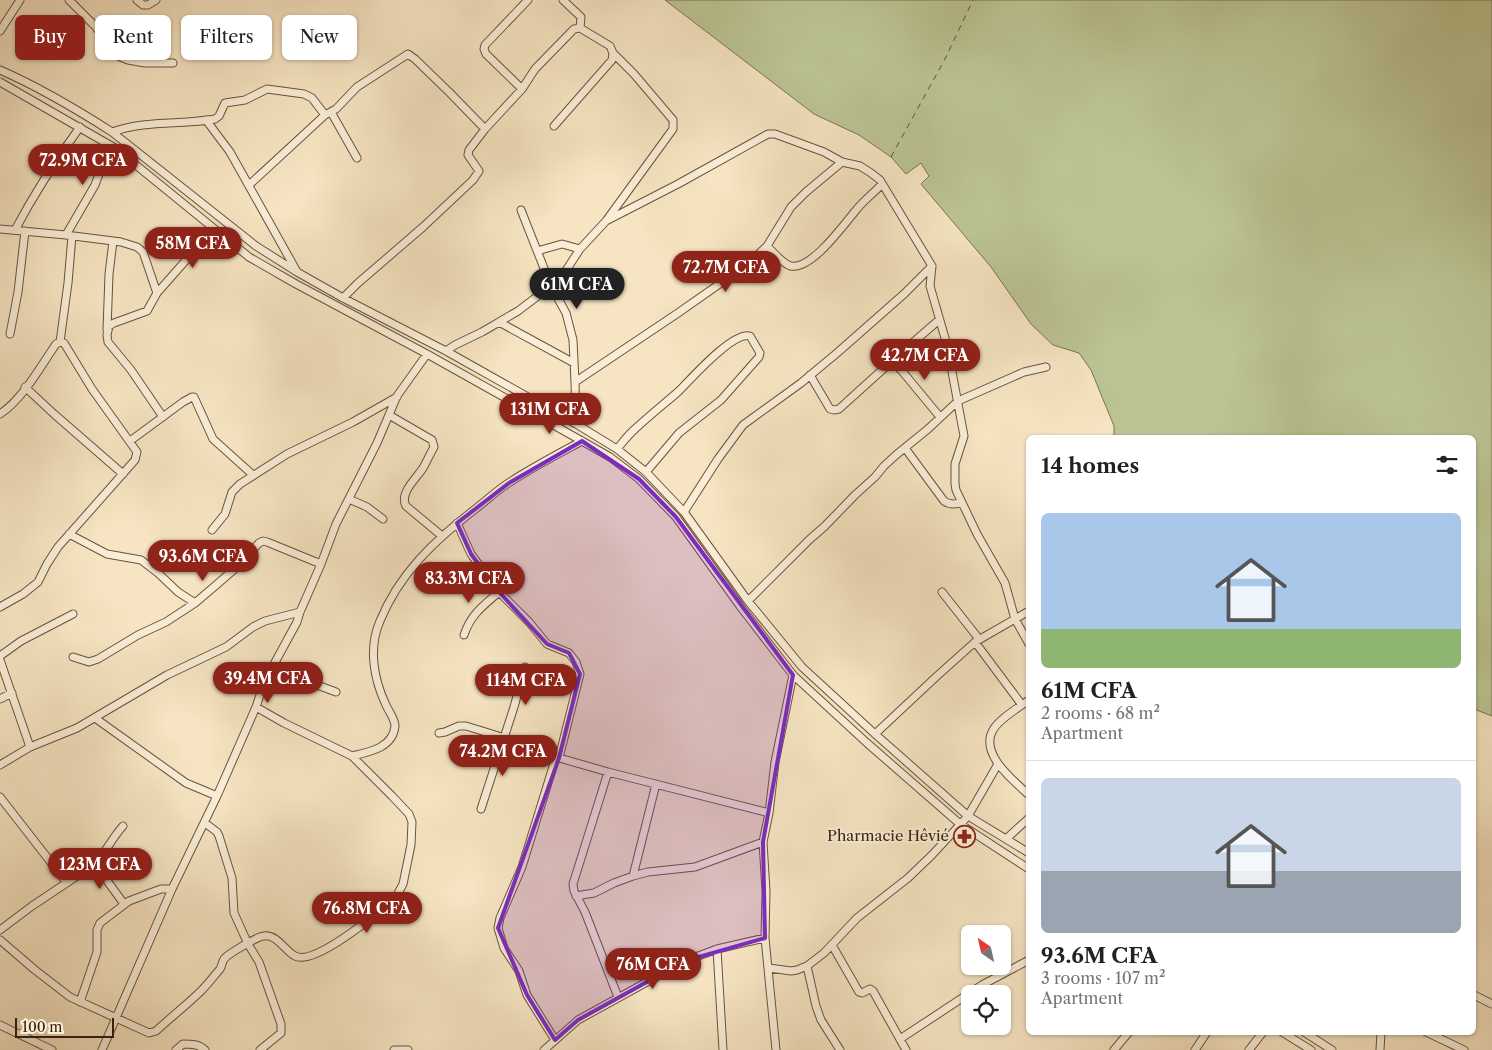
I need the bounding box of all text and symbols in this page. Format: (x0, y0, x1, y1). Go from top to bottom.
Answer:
chip: Buy (15, 15, 85, 60)
chip: Rent (95, 15, 171, 60)
chip: Filters (181, 15, 272, 60)
chip: New (282, 15, 357, 60)
pin: 72.9M CFA (26, 144, 140, 186)
text: 72.9M CFA (39, 150, 127, 170)
pin: 58M CFA (147, 226, 239, 269)
text: 58M CFA (156, 233, 230, 253)
pin: 72.7M CFA (669, 250, 783, 293)
text: 72.7M CFA (683, 257, 769, 277)
pin: 61M CFA (531, 268, 623, 310)
text: 61M CFA (541, 274, 613, 294)
pin: 42.7M CFA (868, 338, 982, 381)
text: 42.7M CFA (881, 345, 969, 365)
pin: 131M CFA (498, 392, 602, 435)
text: 131M CFA (510, 399, 590, 419)
icon: filters (1433, 451, 1461, 479)
text: 14 homes (1041, 453, 1139, 478)
pin: 93.6M CFA (146, 540, 260, 582)
icon: home (1206, 545, 1296, 635)
text: 93.6M CFA (159, 546, 247, 566)
pin: 83.3M CFA (412, 562, 526, 604)
text: 83.3M CFA (425, 568, 513, 588)
pin: 39.4M CFA (211, 662, 325, 704)
pin: 114M CFA (474, 664, 578, 706)
text: 39.4M CFA (224, 668, 312, 688)
text: 114M CFA (486, 670, 566, 690)
text: 61M CFA (1041, 678, 1137, 703)
text: 2 rooms · 68 m² (1041, 703, 1160, 723)
text: Apartment (1041, 723, 1123, 743)
pin: 74.2M CFA (446, 734, 560, 777)
text: 74.2M CFA (459, 741, 547, 761)
icon: home (1206, 811, 1296, 901)
pharmacy icon: Pharmacie Hêvié (953, 824, 977, 848)
place label: Pharmacie Hêvié (827, 826, 949, 845)
pin: 123M CFA (48, 848, 152, 890)
text: 123M CFA (59, 854, 141, 874)
pin: 76.8M CFA (310, 892, 424, 934)
text: 76.8M CFA (323, 898, 411, 918)
north arrow (961, 925, 1011, 975)
map controls (961, 925, 1011, 1035)
text: 93.6M CFA (1041, 943, 1157, 968)
pin: 76M CFA (607, 948, 699, 990)
text: 76M CFA (616, 954, 690, 974)
text: 3 rooms · 107 m² (1041, 968, 1166, 988)
button: locate (961, 985, 1011, 1035)
text: Apartment (1041, 988, 1123, 1008)
scale bar (15, 1015, 114, 1038)
text: 100 m (22, 1018, 62, 1036)

